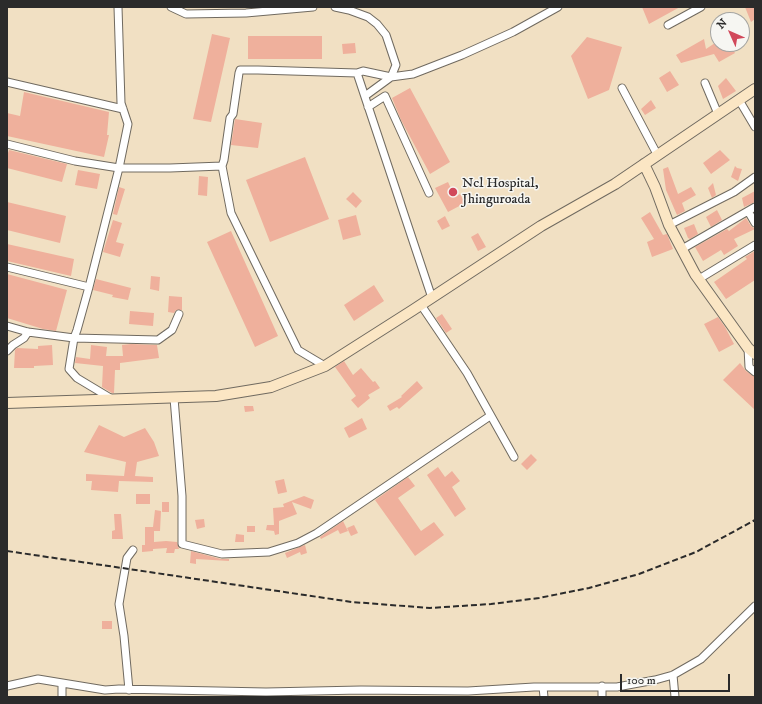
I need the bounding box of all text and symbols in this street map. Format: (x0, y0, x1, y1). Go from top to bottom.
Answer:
north arrow (710, 12, 750, 52)
text: N (714, 16, 730, 32)
place label: Ncl Hospital, Jhinguroada (462, 176, 539, 208)
marker: Ncl Hospital, Jhinguroada (447, 186, 459, 198)
scale bar (622, 666, 732, 692)
text: 100 m (627, 673, 656, 688)

